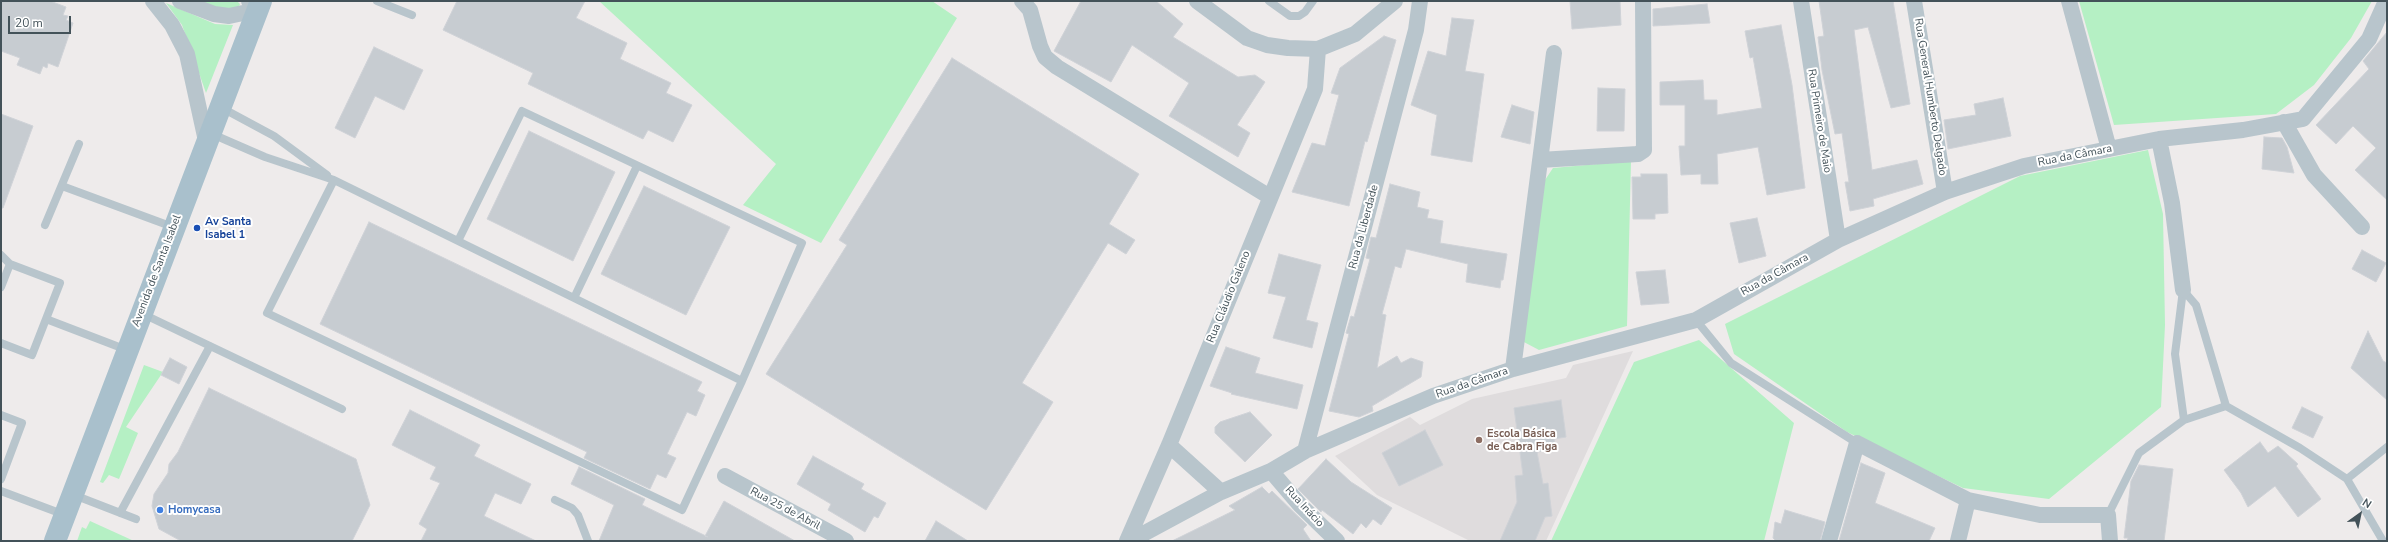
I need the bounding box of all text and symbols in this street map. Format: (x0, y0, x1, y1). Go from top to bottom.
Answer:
scale bar (10, 8, 73, 34)
text: 20 m (15, 15, 43, 31)
street label: Rua General Humberto Delgado (1911, 17, 1949, 177)
street label: Rua Primeiro de Maio (1804, 68, 1834, 174)
street label: Rua da Câmara (2037, 142, 2113, 170)
street label: Rua da Liberdade (1346, 184, 1382, 270)
street label: Avenida de Santa Isabel (130, 213, 184, 329)
place label: Av Santa Isabel 1 (205, 215, 251, 241)
marker: Av Santa Isabel 1 (192, 223, 202, 233)
street label: Rua Cláudio Galeno (1205, 249, 1253, 345)
street label: Rua da Câmara (1739, 251, 1811, 299)
street label: Rua da Câmara (1434, 365, 1510, 401)
place label: Escola Básica de Cabra Figa (1487, 427, 1557, 453)
marker: Escola Básica de Cabra Figa (1474, 435, 1484, 445)
street label: Rua Inácio (1282, 484, 1326, 530)
street label: Rua 25 de Abril (748, 485, 822, 533)
north arrow (2340, 494, 2380, 534)
text: N (2359, 495, 2374, 512)
place label: Homycasa (168, 503, 221, 517)
marker: Homycasa (155, 505, 165, 515)

